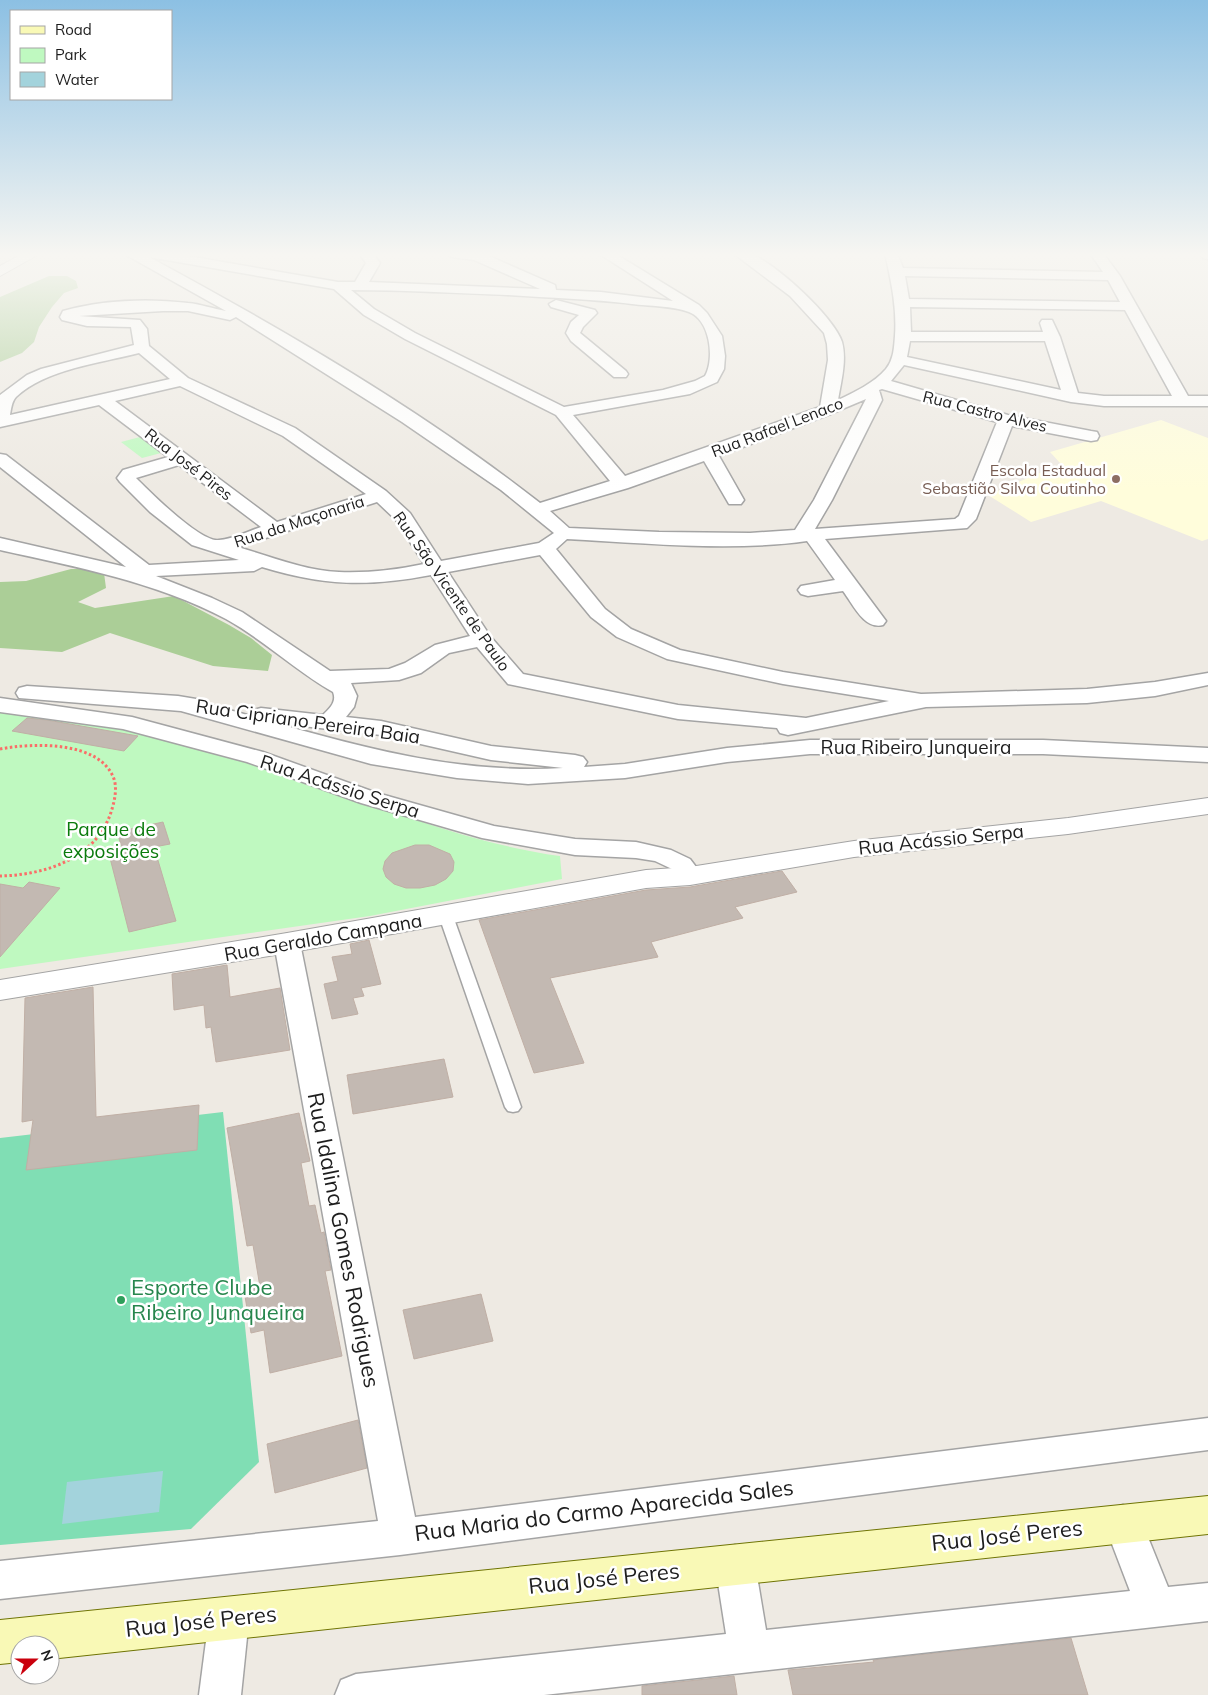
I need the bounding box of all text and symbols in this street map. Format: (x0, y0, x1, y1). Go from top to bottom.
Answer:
legend (10, 10, 172, 100)
text: Road (55, 20, 92, 39)
text: Park (55, 45, 87, 64)
text: Water (55, 70, 99, 89)
street label: Rua Castro Alves (921, 386, 1049, 436)
street label: Rua Rafael Lenaco (708, 393, 846, 461)
street label: Rua José Pires (141, 424, 237, 505)
place label: Escola Estadual Sebastião Silva Coutinho (922, 460, 1106, 498)
marker: Escola Estadual Sebastião Silva Coutinho (1110, 473, 1122, 485)
street label: Rua da Maçonaria (231, 490, 367, 552)
street label: Rua São Vicente de Paulo (389, 507, 515, 675)
street label: Rua Cipriano Pereira Baia (194, 693, 422, 749)
street label: Rua Ribeiro Junqueira (821, 735, 1011, 759)
street label: Rua Acássio Serpa (257, 749, 423, 823)
park label: Parque de exposições (63, 817, 159, 863)
street label: Rua Acássio Serpa (857, 818, 1025, 860)
street label: Rua Geraldo Campana (222, 908, 424, 966)
street label: Rua Idalina Gomes Rodrigues (302, 1090, 386, 1390)
place label: Esporte Clube Ribeiro Junqueira (131, 1273, 305, 1326)
marker: Esporte Clube Ribeiro Junqueira (115, 1294, 127, 1306)
street label: Rua Maria do Carmo Aparecida Sales (413, 1473, 795, 1547)
street label: Rua José Peres (930, 1513, 1084, 1557)
street label: Rua José Peres (527, 1556, 681, 1600)
street label: Rua José Peres (124, 1599, 278, 1643)
north arrow (10, 1635, 60, 1685)
text: N (37, 1647, 57, 1664)

